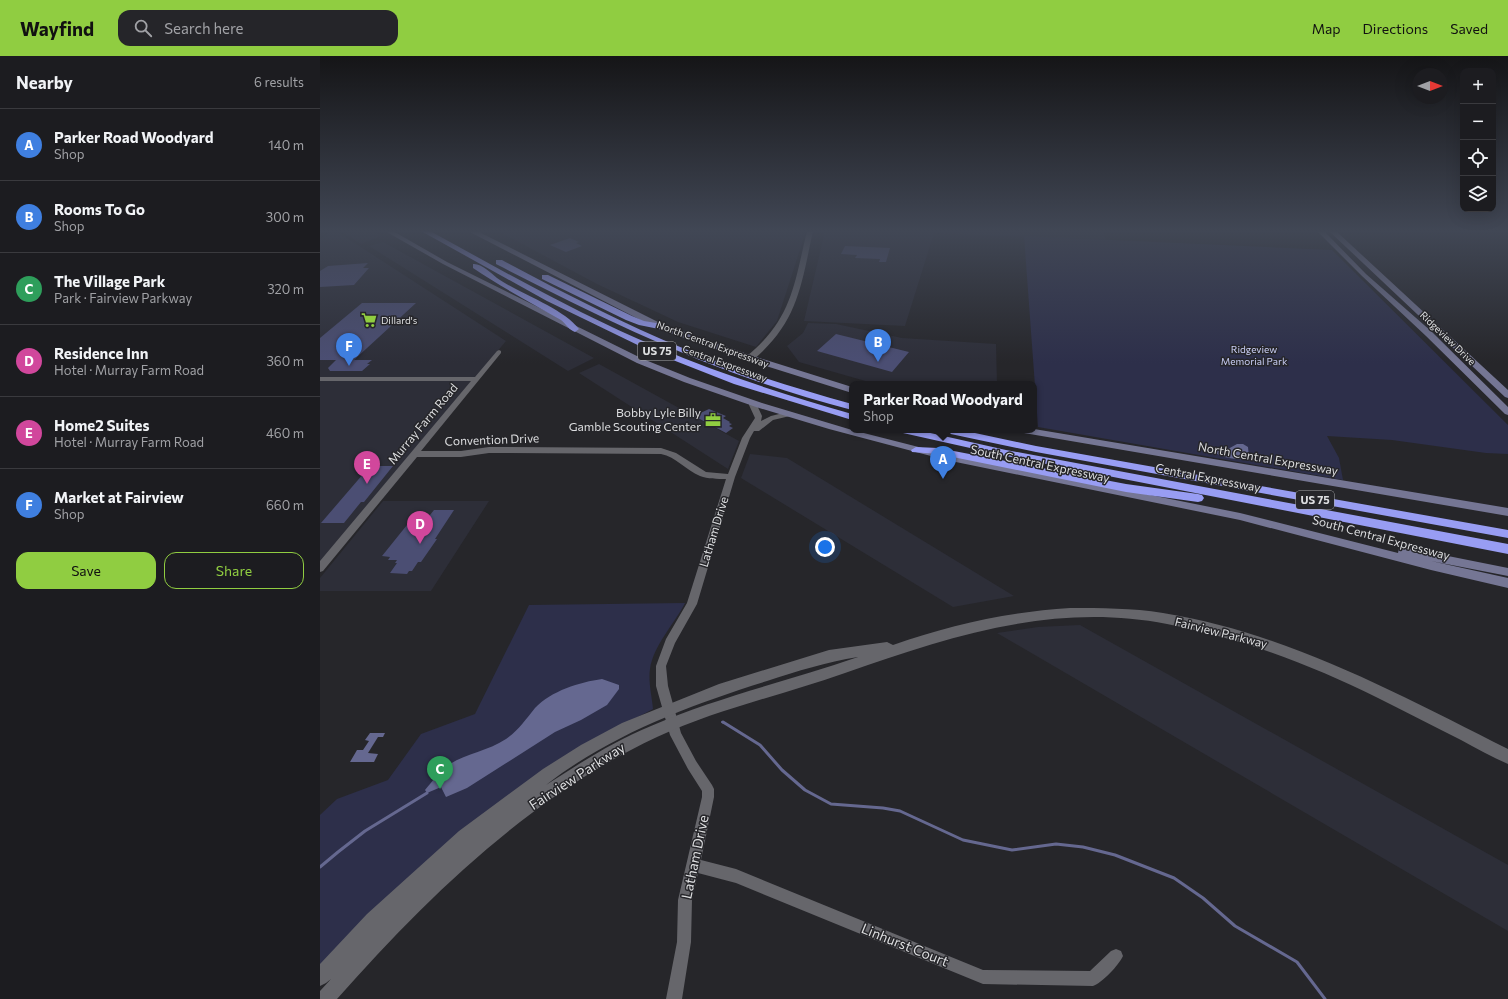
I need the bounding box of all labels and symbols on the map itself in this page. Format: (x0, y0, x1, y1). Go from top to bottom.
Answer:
north arrow (1412, 68, 1448, 104)
street label: Ridgeview Drive (1418, 309, 1478, 367)
supermarket icon: Dillard's (360, 311, 378, 329)
place label: Dillard's (381, 314, 418, 326)
street label: North Central Expressway (655, 318, 771, 370)
pin: B (865, 329, 891, 362)
pin: F (336, 333, 362, 366)
road number: US 75 (638, 342, 676, 360)
street label: Central Expressway (681, 342, 769, 384)
park label: Ridgeview Memorial Park (1221, 343, 1288, 367)
street label: Murray Farm Road (384, 380, 460, 466)
place label: Bobby Lyle Billy Gamble Scouting Center (569, 405, 701, 433)
office icon: Bobby Lyle Billy Gamble Scouting Center (704, 411, 722, 429)
street label: Convention Drive (444, 430, 539, 448)
street label: North Central Expressway (1197, 440, 1339, 478)
street label: South Central Expressway (969, 441, 1111, 485)
pin: A (930, 446, 956, 479)
pin: E (354, 451, 380, 484)
street label: Central Expressway (1154, 461, 1262, 495)
road number: US 75 (1296, 491, 1334, 509)
street label: Latham Drive (696, 495, 730, 569)
pin: D (407, 511, 433, 544)
street label: South Central Expressway (1311, 512, 1452, 562)
your location (815, 537, 835, 557)
street label: Fairview Parkway (1173, 614, 1269, 650)
street label: Fairview Parkway (526, 738, 628, 813)
pin: C (427, 756, 453, 789)
street label: Latham Drive (677, 813, 712, 900)
street label: Linhurst Court (859, 919, 952, 970)

